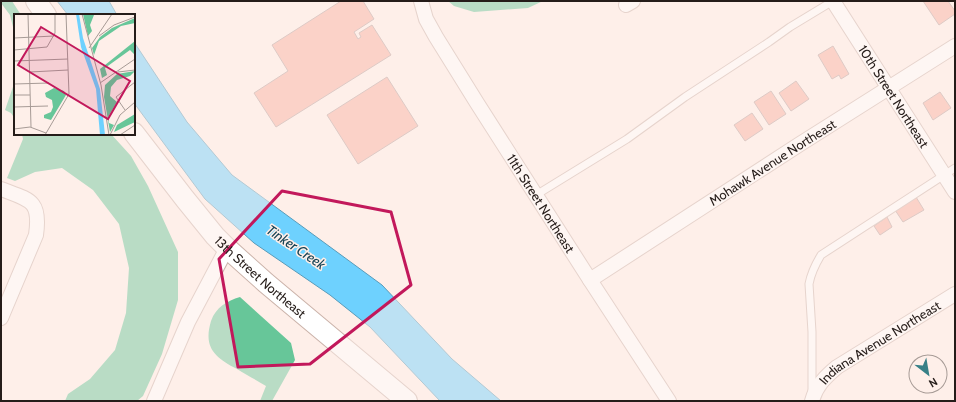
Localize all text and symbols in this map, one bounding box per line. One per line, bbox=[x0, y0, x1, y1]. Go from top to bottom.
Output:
inset map bbox=[14, 14, 135, 135]
street label: 10th Street Northeast bbox=[855, 42, 933, 151]
street label: Mohawk Avenue Northeast bbox=[706, 115, 839, 209]
street label: 11th Street Northeast bbox=[504, 151, 579, 256]
water label: Tinker Creek bbox=[263, 221, 330, 274]
street label: 13th Street Northeast bbox=[211, 232, 310, 321]
street label: Indiana Avenue Northeast bbox=[817, 298, 943, 390]
north arrow bbox=[908, 354, 948, 394]

